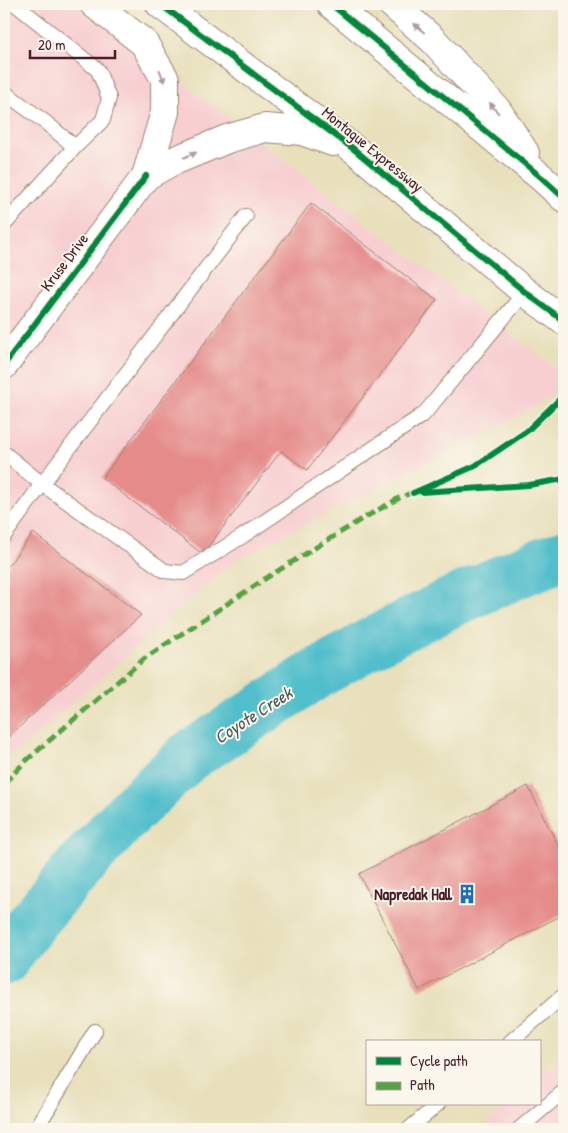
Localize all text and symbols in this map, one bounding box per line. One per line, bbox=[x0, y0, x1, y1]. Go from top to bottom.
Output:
one-way arrow bbox=[414, 22, 426, 34]
scale bar bbox=[30, 28, 115, 60]
text: 20 m bbox=[38, 34, 65, 55]
one-way arrow bbox=[158, 69, 166, 84]
street label: Montague Expressway bbox=[318, 101, 429, 197]
one-way arrow bbox=[489, 101, 500, 114]
one-way arrow bbox=[183, 150, 197, 158]
street label: Kruse Drive bbox=[35, 228, 93, 295]
water label: Coyote Creek bbox=[209, 680, 298, 749]
place label: Napredak Hall bbox=[374, 883, 453, 906]
building icon: Napredak Hall bbox=[456, 883, 478, 905]
legend bbox=[366, 1040, 540, 1106]
text: Cycle path bbox=[410, 1050, 468, 1071]
text: Path bbox=[410, 1074, 435, 1095]

